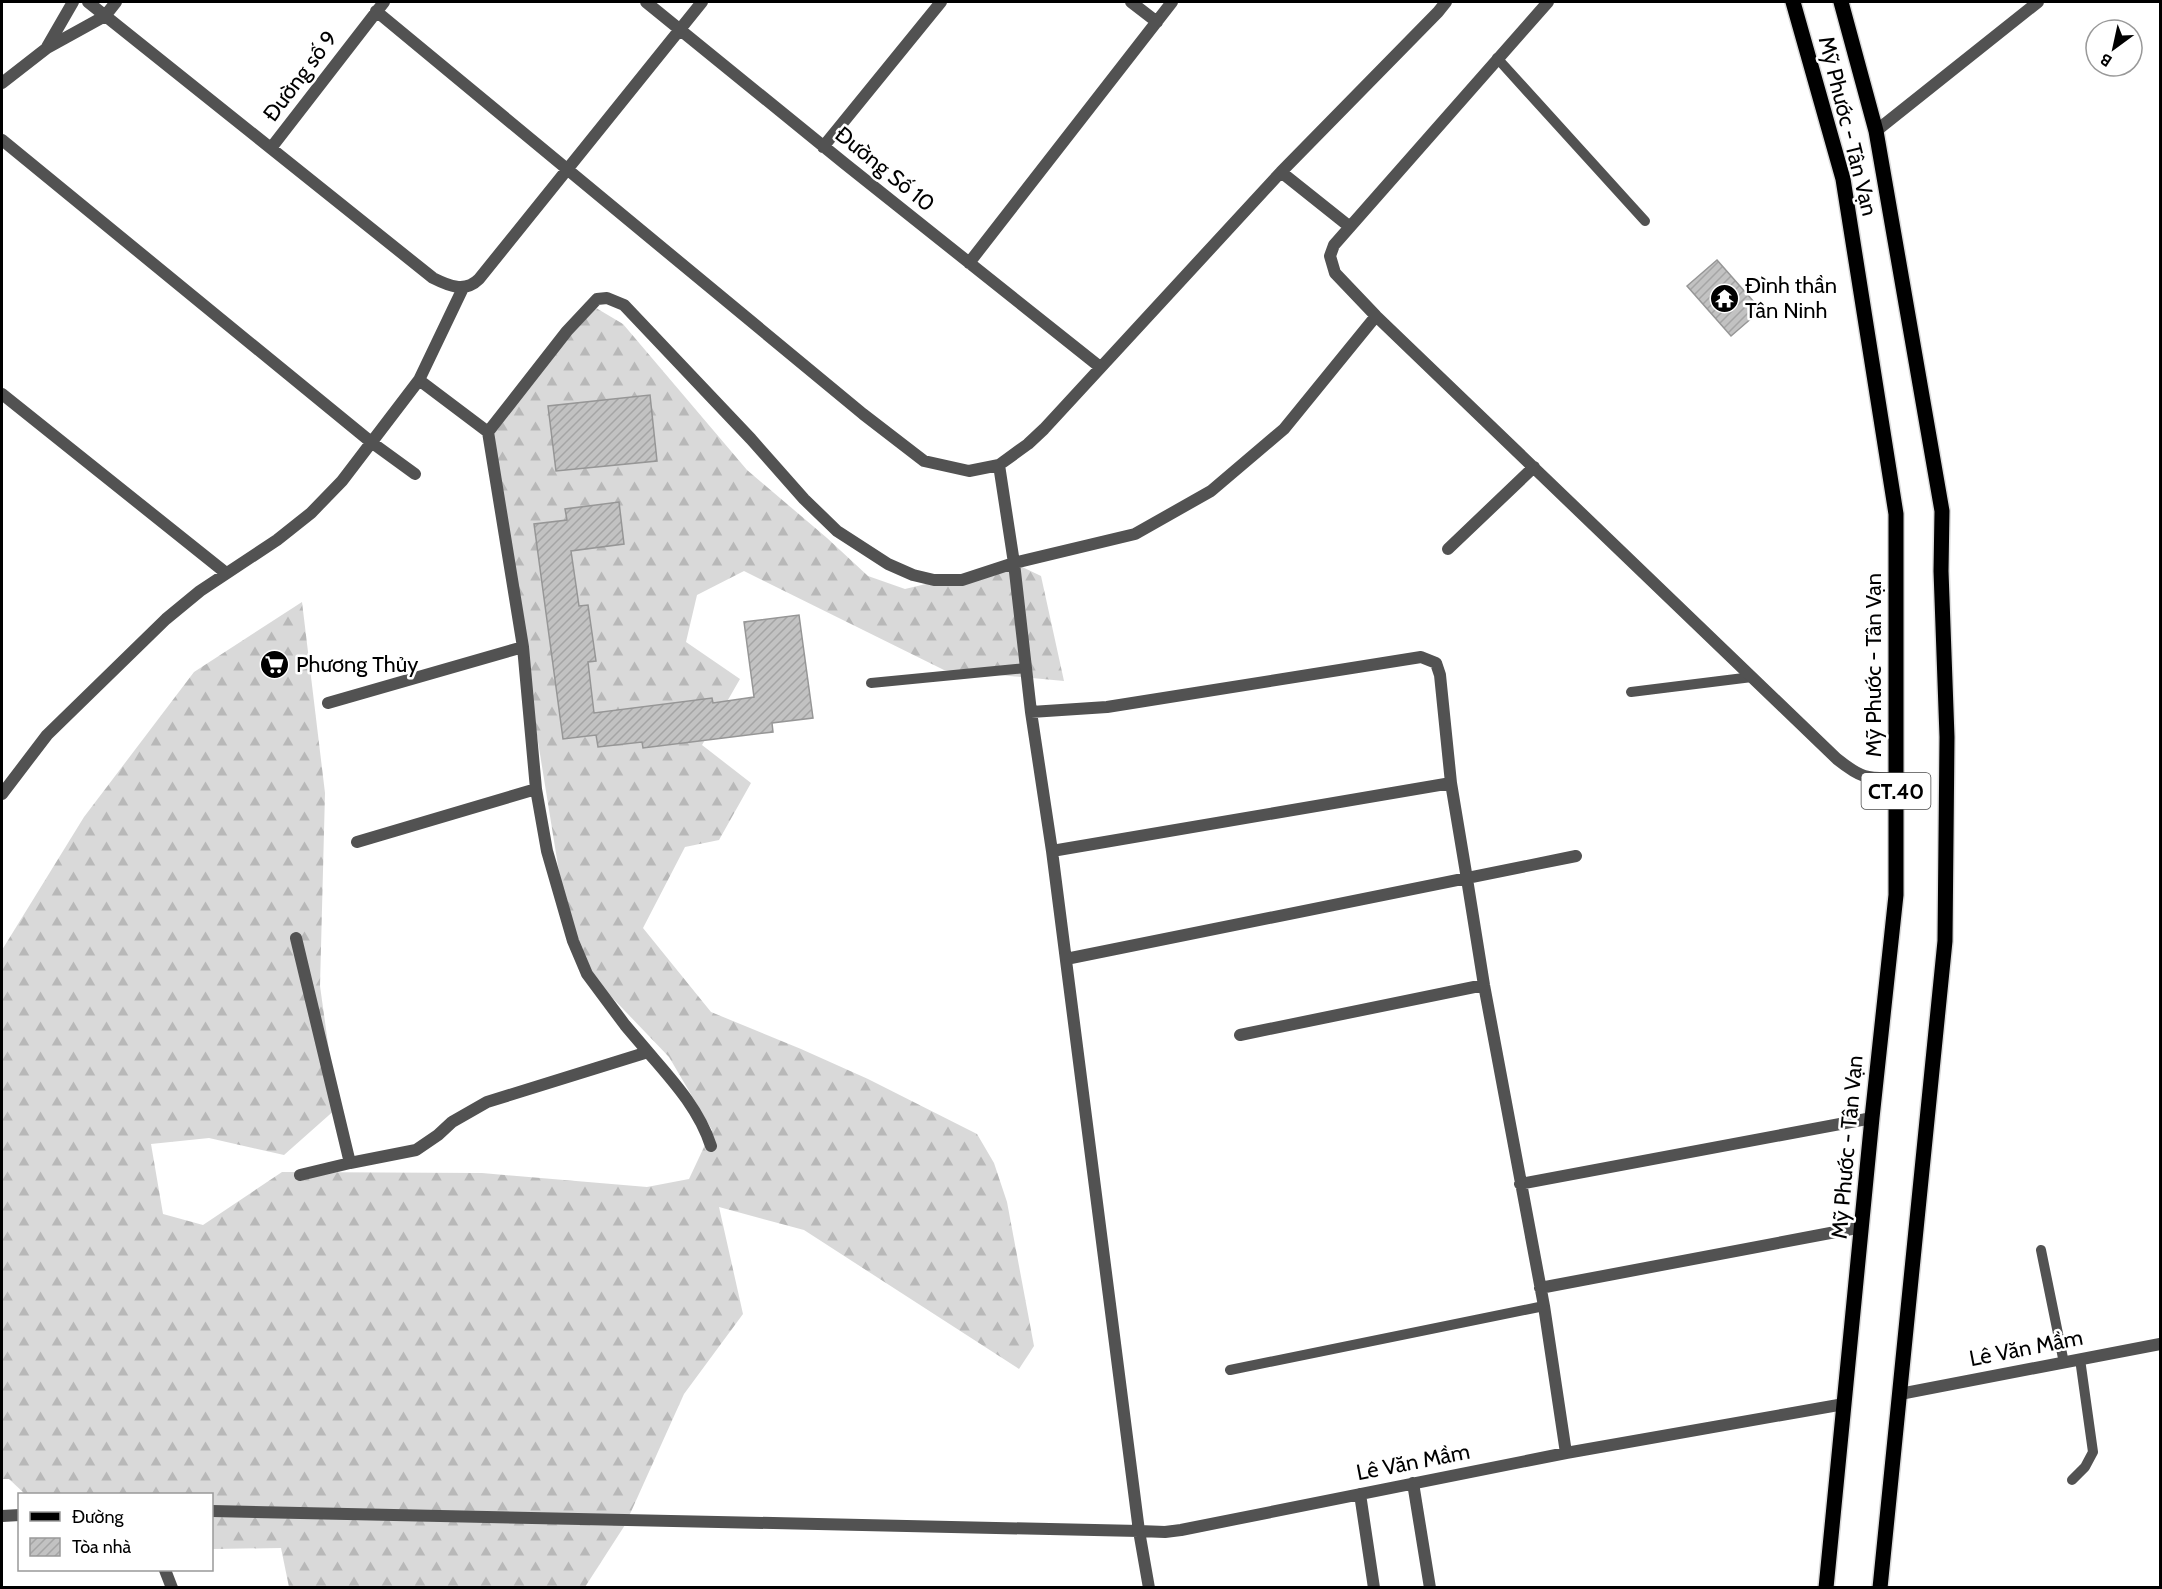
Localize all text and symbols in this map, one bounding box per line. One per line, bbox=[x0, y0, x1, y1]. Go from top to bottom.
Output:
north arrow bbox=[2084, 18, 2144, 78]
street label: Đường số 9 bbox=[257, 25, 343, 127]
street label: Mỹ Phước - Tân Vạn bbox=[1813, 33, 1883, 219]
text: B bbox=[2097, 49, 2115, 71]
street label: Đường Số 10 bbox=[830, 121, 940, 217]
place label: Đình thần Tân Ninh bbox=[1745, 272, 1837, 324]
temple icon: Đình thần Tân Ninh bbox=[1708, 282, 1740, 314]
street label: Mỹ Phước - Tân Vạn bbox=[1860, 573, 1887, 757]
supermarket icon: Phương Thủy bbox=[259, 648, 291, 680]
place label: Phương Thủy bbox=[296, 651, 418, 678]
road number: CT.40 bbox=[1862, 773, 1930, 809]
street label: Mỹ Phước - Tân Vạn bbox=[1826, 1054, 1868, 1240]
street label: Lê Văn Mầm bbox=[1967, 1324, 2085, 1372]
street label: Lê Văn Mầm bbox=[1354, 1438, 1472, 1486]
legend bbox=[18, 1493, 213, 1571]
text: Đường bbox=[72, 1506, 125, 1528]
text: Tòa nhà bbox=[72, 1536, 132, 1558]

